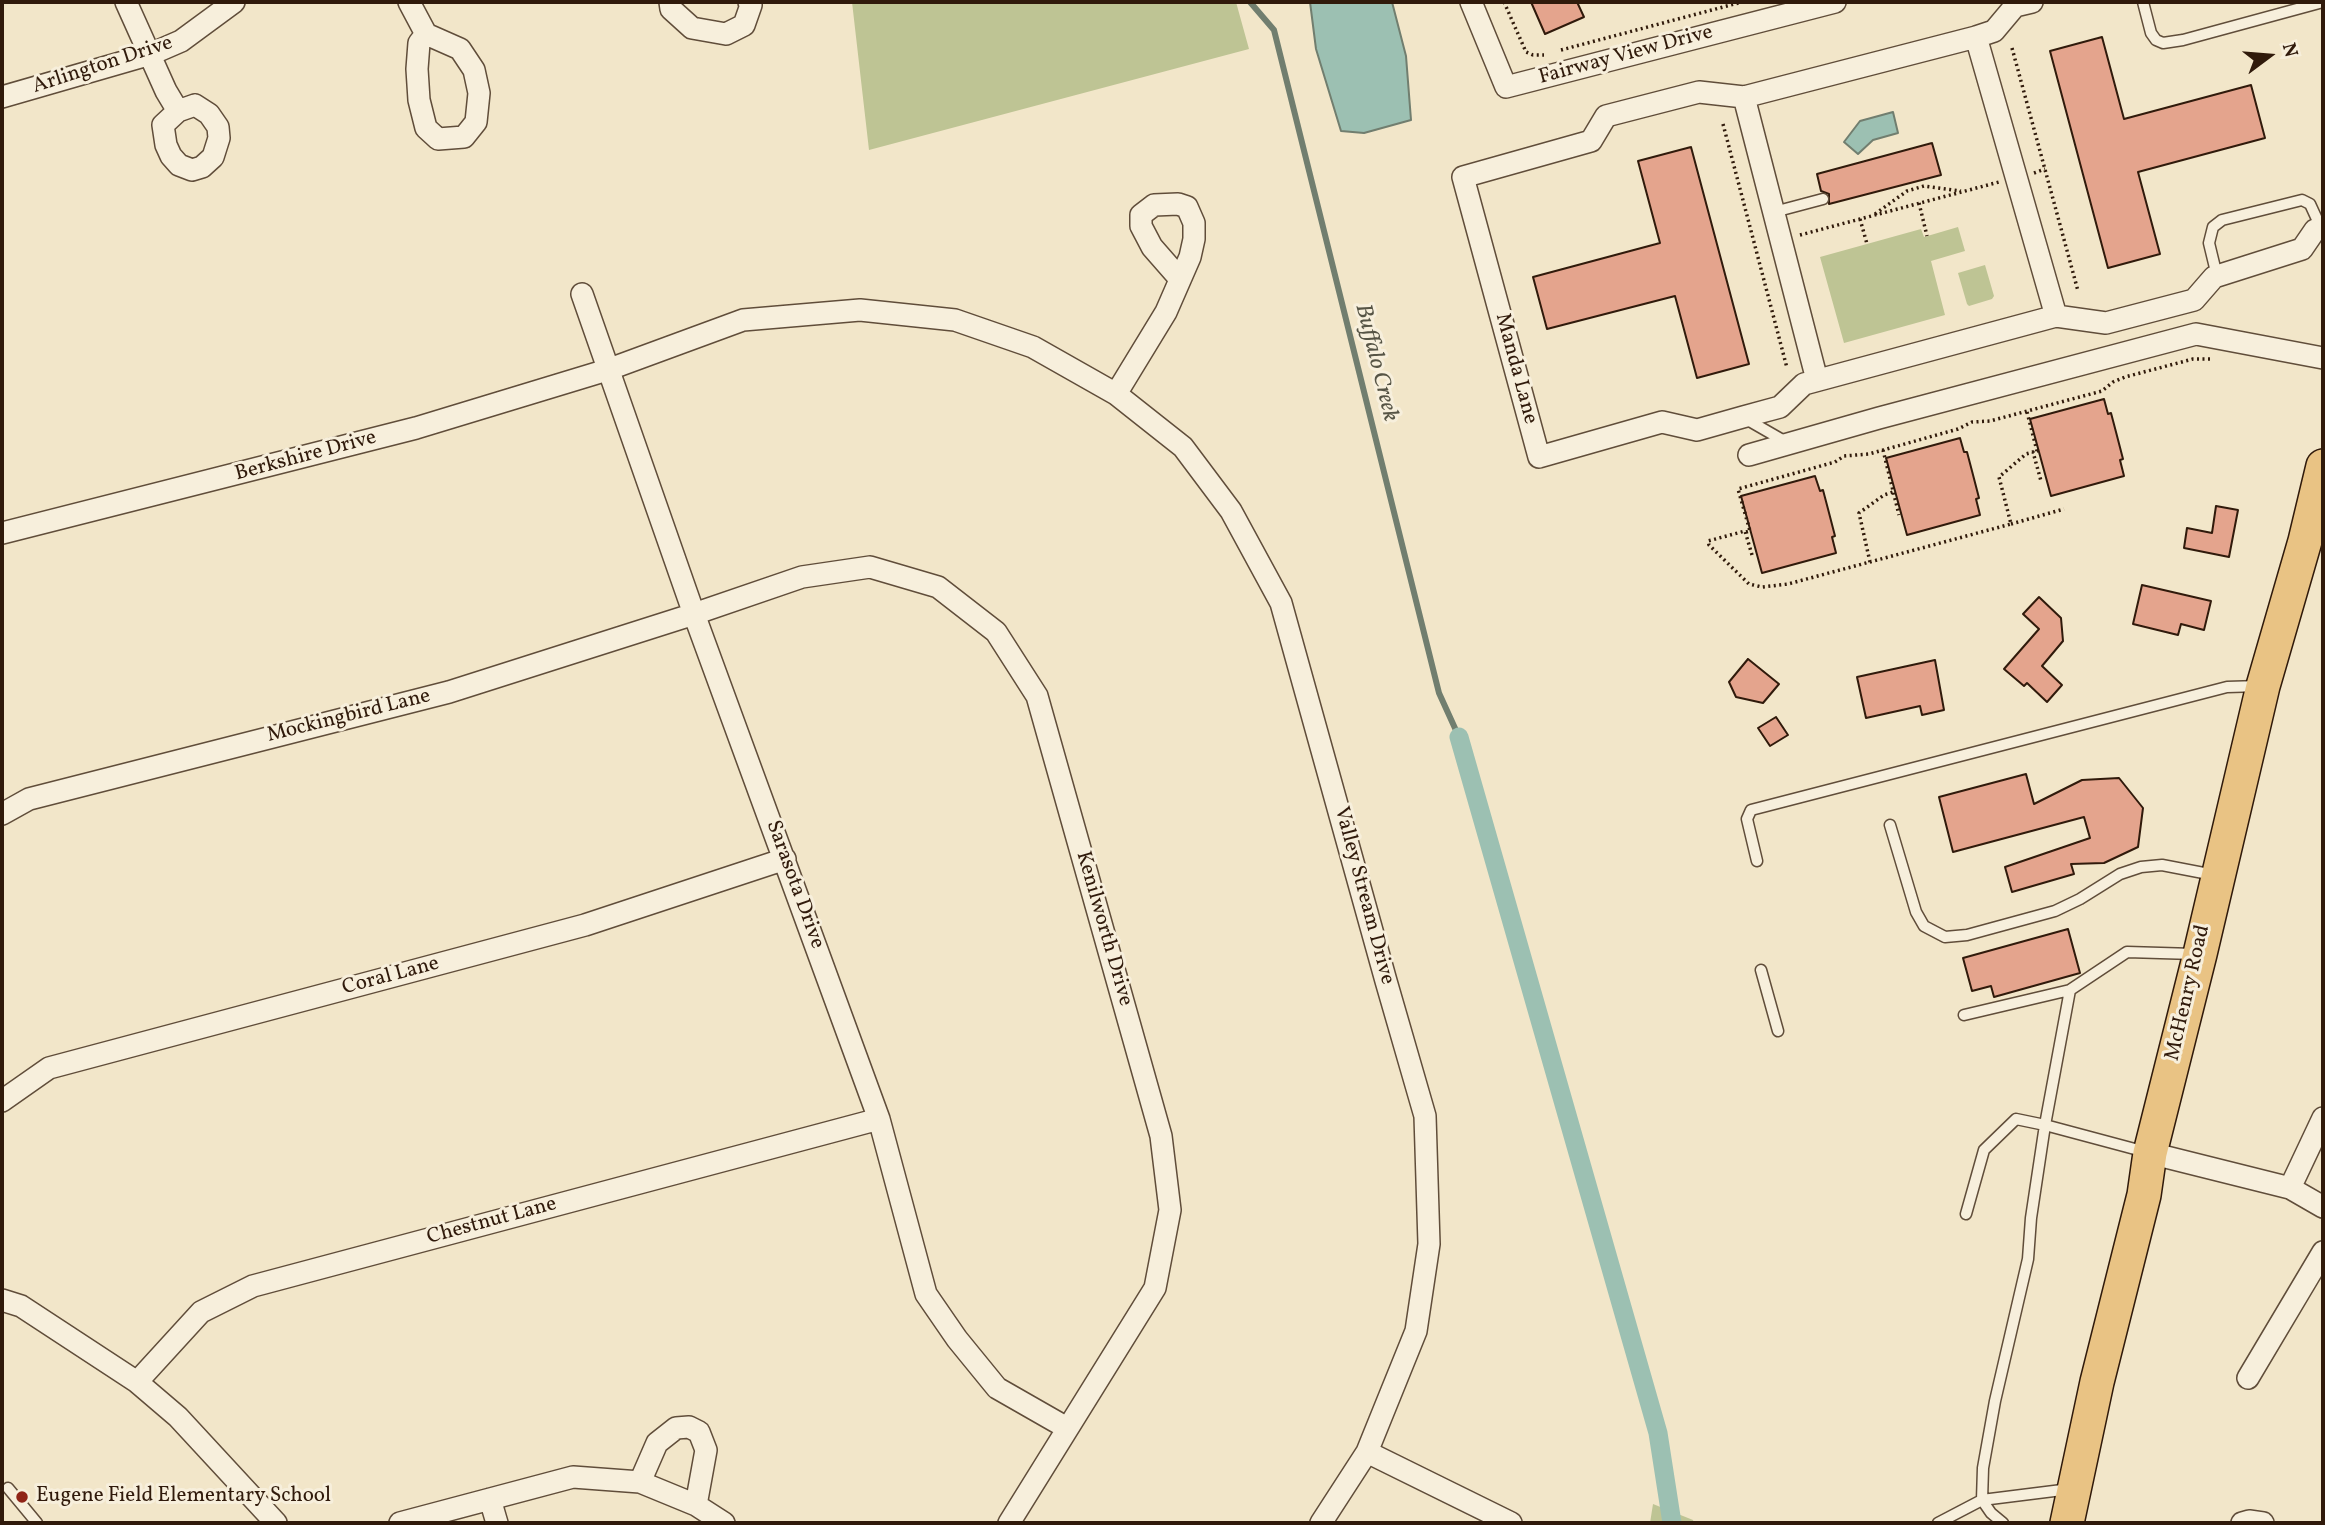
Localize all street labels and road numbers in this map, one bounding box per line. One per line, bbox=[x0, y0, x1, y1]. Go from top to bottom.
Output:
street label: Fairway View Drive bbox=[1536, 21, 1716, 91]
street label: Arlington Drive bbox=[30, 31, 176, 101]
street label: Manda Lane bbox=[1488, 311, 1542, 427]
street label: Berkshire Drive bbox=[233, 426, 379, 488]
street label: Mockingbird Lane bbox=[265, 685, 433, 749]
street label: Valley Stream Drive bbox=[1327, 804, 1399, 988]
street label: Sarasota Drive bbox=[759, 817, 829, 953]
street label: Kenilworth Drive bbox=[1069, 849, 1137, 1009]
street label: McHenry Road bbox=[2161, 923, 2217, 1063]
street label: Coral Lane bbox=[340, 952, 442, 1002]
street label: Chestnut Lane bbox=[424, 1193, 560, 1251]

